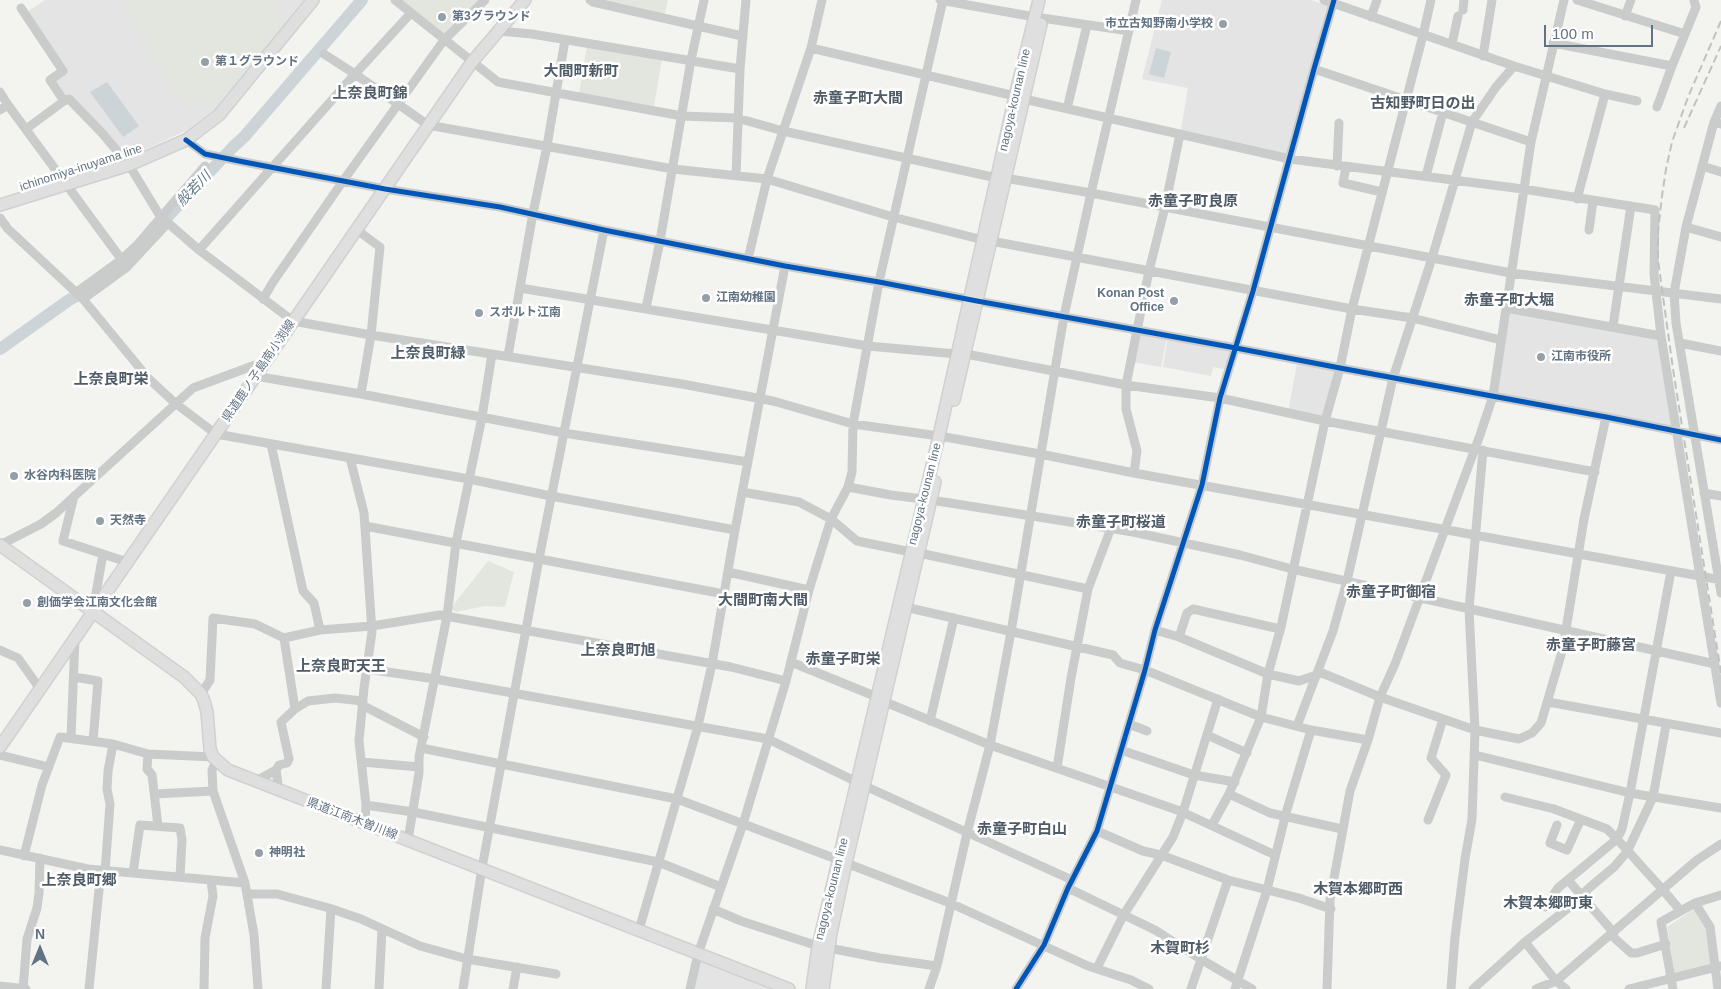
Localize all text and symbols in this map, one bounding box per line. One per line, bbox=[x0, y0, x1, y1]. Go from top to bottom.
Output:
place label: 第3グラウンド bbox=[452, 10, 531, 24]
marker: 第3グラウンド bbox=[436, 11, 448, 23]
scale bar bbox=[1546, 15, 1655, 47]
place label: 市立古知野南小学校 bbox=[1105, 17, 1213, 31]
marker: 市立古知野南小学校 bbox=[1217, 18, 1229, 30]
text: 100 m bbox=[1552, 25, 1594, 42]
street label: nagoya-kounan line bbox=[996, 47, 1034, 153]
place label: 第１グラウンド bbox=[215, 55, 299, 69]
marker: 第１グラウンド bbox=[199, 56, 211, 68]
district label: 大間町新町 bbox=[544, 63, 618, 81]
district label: 上奈良町錦 bbox=[333, 85, 407, 103]
district label: 赤童子町大間 bbox=[813, 90, 903, 108]
district label: 古知野町日の出 bbox=[1371, 95, 1475, 113]
street label: ichinomiya-inuyama line bbox=[18, 141, 144, 195]
water label: 般若川 bbox=[173, 168, 215, 210]
district label: 赤童子町良原 bbox=[1148, 193, 1238, 211]
place label: Konan Post Office bbox=[1097, 287, 1164, 315]
place label: 江南幼稚園 bbox=[716, 291, 776, 305]
marker: 江南幼稚園 bbox=[700, 292, 712, 304]
district label: 赤童子町大堀 bbox=[1464, 292, 1554, 310]
marker: Konan Post Office bbox=[1168, 295, 1180, 307]
place label: スポルト江南 bbox=[489, 306, 561, 320]
marker: スポルト江南 bbox=[473, 307, 485, 319]
street label: 県道鹿ノ子島南小渕線 bbox=[219, 317, 299, 425]
district label: 上奈良町緑 bbox=[391, 345, 465, 363]
place label: 江南市役所 bbox=[1551, 350, 1611, 364]
marker: 江南市役所 bbox=[1535, 351, 1547, 363]
district label: 上奈良町栄 bbox=[74, 371, 148, 389]
street label: nagoya-kounan line bbox=[905, 441, 945, 547]
place label: 水谷内科医院 bbox=[24, 469, 96, 483]
marker: 水谷内科医院 bbox=[8, 470, 20, 482]
place label: 天然寺 bbox=[110, 514, 146, 528]
district label: 赤童子町桜道 bbox=[1076, 514, 1166, 532]
marker: 天然寺 bbox=[94, 515, 106, 527]
district label: 赤童子町御宿 bbox=[1346, 584, 1436, 602]
district label: 大間町南大間 bbox=[718, 592, 808, 610]
place label: 創価学会江南文化会館 bbox=[37, 596, 157, 610]
marker: 創価学会江南文化会館 bbox=[21, 597, 33, 609]
district label: 赤童子町藤宮 bbox=[1546, 637, 1636, 655]
district label: 上奈良町旭 bbox=[581, 642, 655, 660]
district label: 赤童子町栄 bbox=[806, 651, 880, 669]
district label: 上奈良町天王 bbox=[296, 658, 386, 676]
street label: 県道江南木曽川線 bbox=[305, 795, 399, 843]
district label: 赤童子町白山 bbox=[977, 821, 1067, 839]
street label: nagoya-kounan line bbox=[812, 836, 852, 942]
place label: 神明社 bbox=[269, 846, 305, 860]
marker: 神明社 bbox=[253, 847, 265, 859]
district label: 上奈良町郷 bbox=[42, 872, 116, 890]
district label: 木賀本郷町西 bbox=[1313, 881, 1403, 899]
district label: 木賀本郷町東 bbox=[1503, 895, 1593, 913]
north arrow bbox=[15, 924, 65, 974]
text: N bbox=[35, 926, 45, 942]
district label: 木賀町杉 bbox=[1150, 940, 1210, 958]

